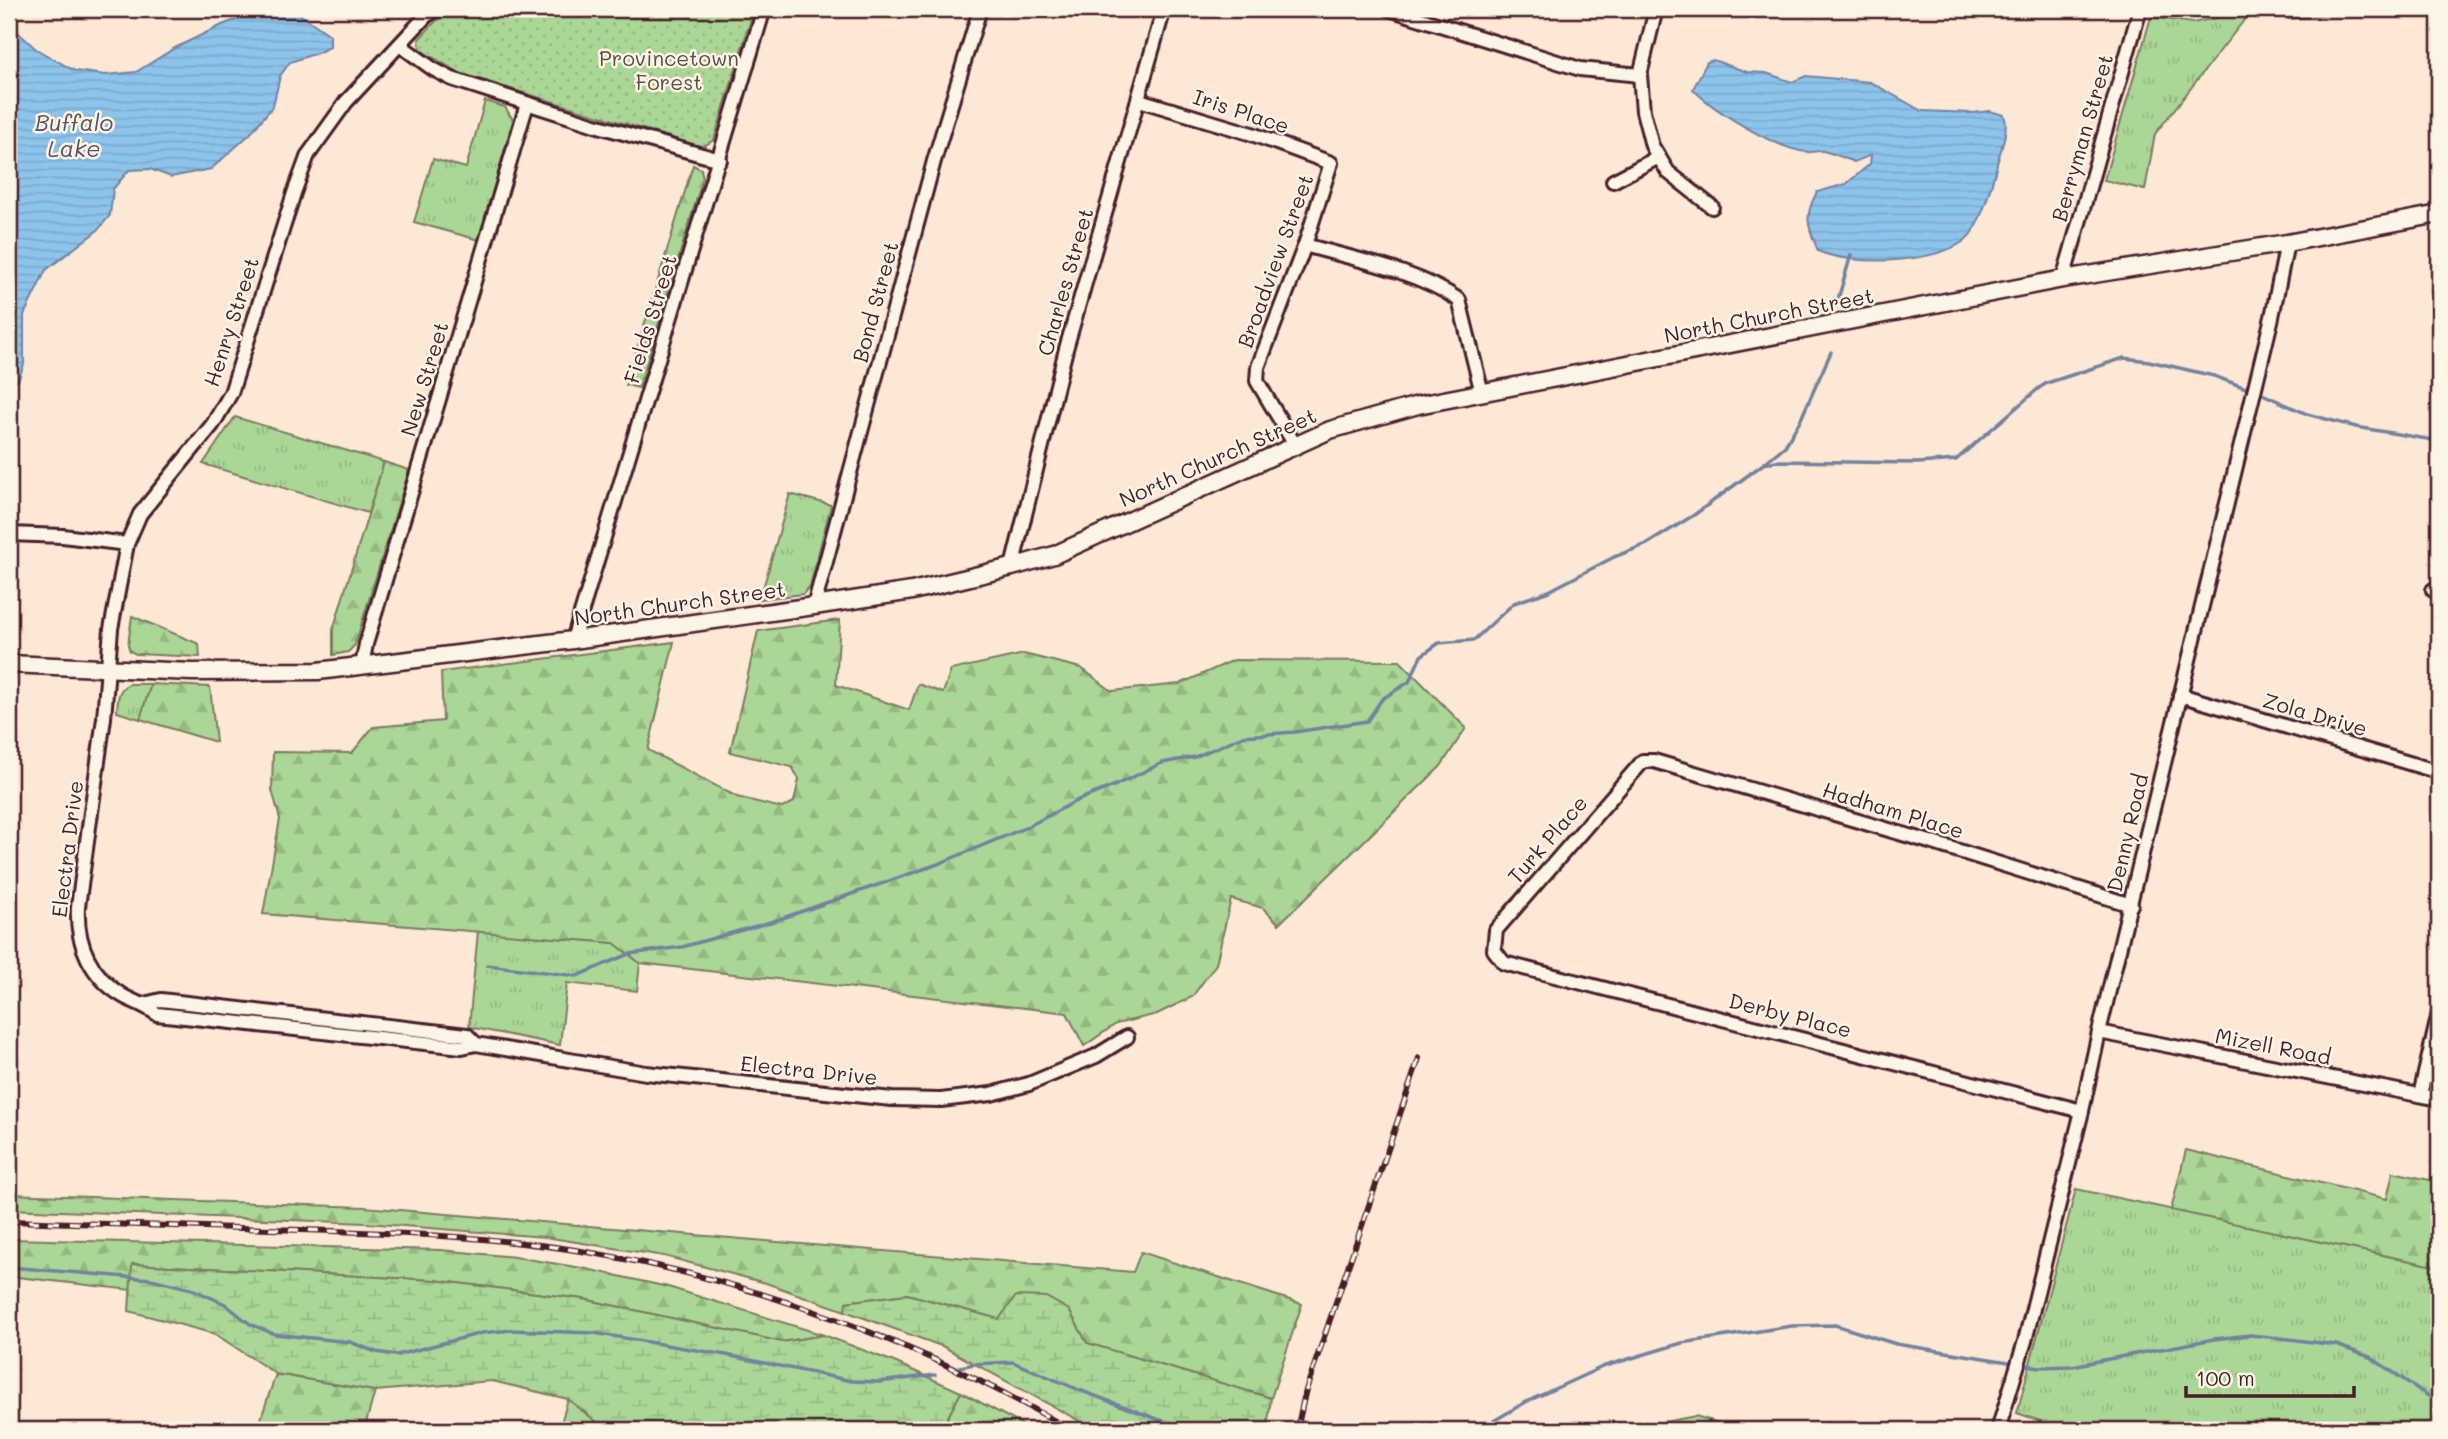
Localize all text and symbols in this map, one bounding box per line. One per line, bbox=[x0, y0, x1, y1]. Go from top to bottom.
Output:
park label: Provincetown Forest bbox=[599, 44, 739, 95]
street label: Berryman Street bbox=[2045, 51, 2118, 225]
street label: Iris Place bbox=[1190, 82, 1293, 139]
water label: Buffalo Lake bbox=[35, 107, 113, 163]
street label: Broadview Street bbox=[1231, 170, 1319, 351]
street label: Charles Street bbox=[1031, 205, 1099, 359]
street label: Bond Street bbox=[845, 238, 904, 365]
street label: Fields Street bbox=[617, 251, 682, 386]
street label: Henry Street bbox=[197, 253, 264, 390]
street label: North Church Street bbox=[1662, 281, 1876, 348]
street label: New Street bbox=[393, 318, 454, 439]
street label: North Church Street bbox=[1115, 401, 1320, 512]
street label: North Church Street bbox=[572, 574, 787, 631]
street label: Zola Drive bbox=[2260, 686, 2371, 741]
street label: Denny Road bbox=[2100, 771, 2153, 894]
street label: Hadham Place bbox=[1820, 775, 1967, 844]
street label: Electra Drive bbox=[45, 779, 88, 919]
street label: Turk Place bbox=[1501, 789, 1593, 889]
street label: Derby Place bbox=[1726, 986, 1855, 1043]
street label: Mizell Road bbox=[2213, 1021, 2333, 1070]
street label: Electra Drive bbox=[739, 1049, 879, 1090]
scale bar bbox=[2186, 1355, 2354, 1399]
text: 100 m bbox=[2196, 1364, 2255, 1391]

